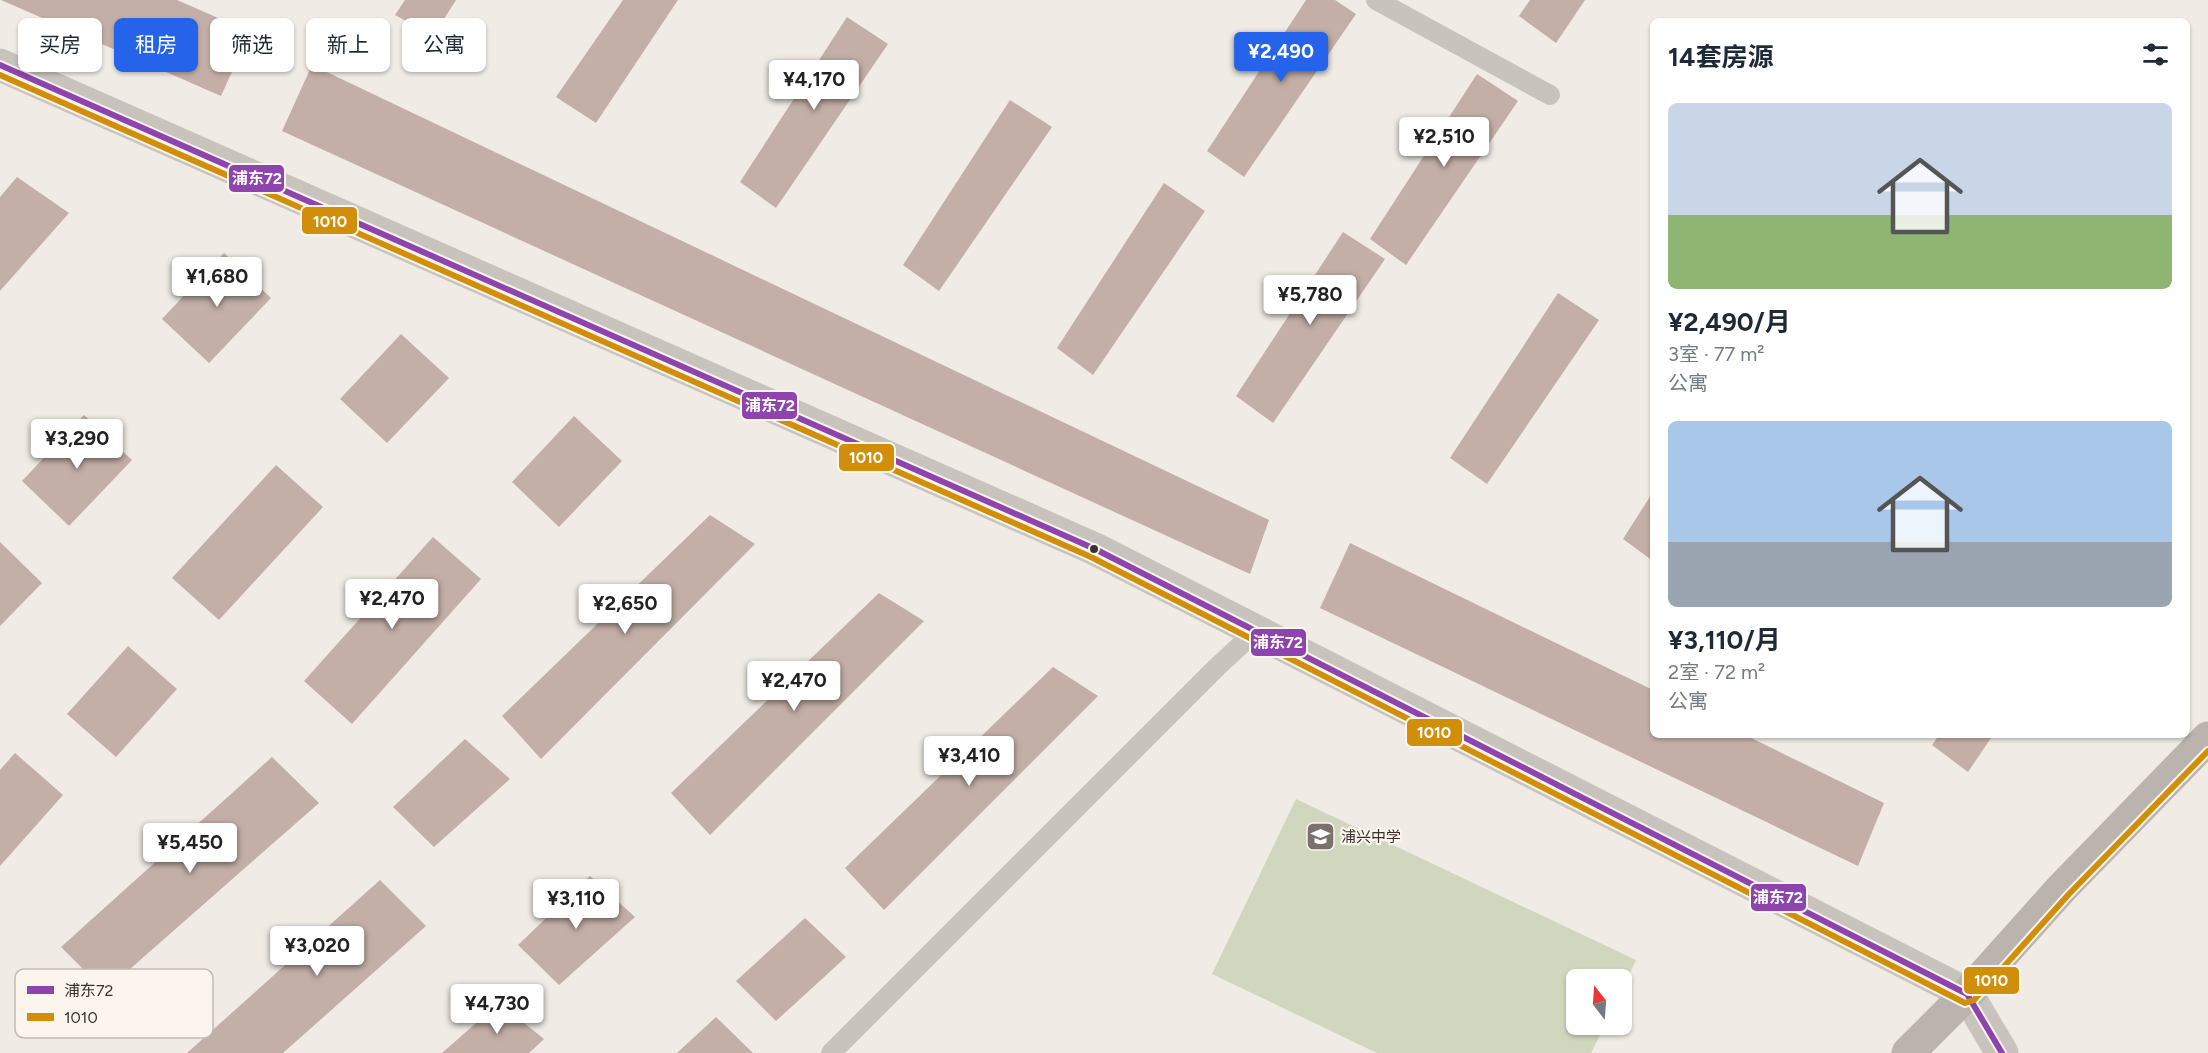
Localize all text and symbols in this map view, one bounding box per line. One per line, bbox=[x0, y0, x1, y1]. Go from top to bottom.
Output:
chip: 买房 bbox=[18, 18, 102, 72]
chip: 租房 bbox=[114, 18, 198, 72]
chip: 筛选 bbox=[210, 18, 294, 72]
chip: 新上 bbox=[306, 18, 390, 72]
chip: 公寓 bbox=[402, 18, 486, 72]
pin: ¥2,490 bbox=[1232, 32, 1330, 83]
icon: filters bbox=[2139, 38, 2172, 71]
text: ¥2,490 bbox=[1248, 39, 1314, 63]
text: 14套房源 bbox=[1668, 41, 1773, 73]
pin: ¥4,170 bbox=[765, 60, 863, 111]
text: ¥4,170 bbox=[783, 67, 845, 91]
pin: ¥2,510 bbox=[1395, 117, 1493, 168]
text: ¥2,510 bbox=[1413, 124, 1475, 148]
icon: home bbox=[1866, 142, 1974, 250]
line badge: 浦东72 bbox=[228, 164, 285, 193]
text: 浦东72 bbox=[232, 169, 282, 188]
line badge: 1010 bbox=[301, 206, 358, 235]
text: 1010 bbox=[313, 212, 347, 231]
pin: ¥1,680 bbox=[168, 257, 266, 308]
text: ¥1,680 bbox=[186, 264, 248, 288]
pin: ¥5,780 bbox=[1261, 275, 1359, 326]
text: ¥5,780 bbox=[1278, 282, 1343, 306]
text: ¥2,490/月 bbox=[1668, 306, 1791, 338]
text: 3室 · 77 m² bbox=[1668, 342, 1765, 366]
text: 公寓 bbox=[1668, 371, 1708, 395]
line badge: 浦东72 bbox=[741, 391, 798, 420]
text: 浦东72 bbox=[745, 396, 795, 415]
pin: ¥3,290 bbox=[28, 419, 126, 470]
text: ¥3,290 bbox=[45, 426, 109, 450]
line badge: 1010 bbox=[838, 443, 895, 472]
text: 1010 bbox=[849, 448, 883, 467]
icon: home bbox=[1866, 460, 1974, 568]
unlabelled marker bbox=[1088, 543, 1100, 555]
pin: ¥2,470 bbox=[343, 579, 441, 630]
pin: ¥2,650 bbox=[576, 584, 674, 635]
text: ¥2,470 bbox=[359, 586, 425, 610]
text: ¥2,650 bbox=[593, 591, 657, 615]
text: ¥3,110/月 bbox=[1668, 624, 1781, 656]
line badge: 浦东72 bbox=[1250, 628, 1307, 657]
text: 浦东72 bbox=[1253, 633, 1303, 652]
text: 2室 · 72 m² bbox=[1668, 660, 1765, 684]
pin: ¥2,470 bbox=[745, 661, 843, 712]
text: ¥2,470 bbox=[761, 668, 827, 692]
text: 公寓 bbox=[1668, 689, 1708, 713]
line badge: 1010 bbox=[1406, 718, 1463, 747]
text: 1010 bbox=[1417, 723, 1451, 742]
pin: ¥3,410 bbox=[920, 736, 1018, 787]
text: ¥3,410 bbox=[938, 743, 1000, 767]
school or university icon: 浦兴中学 bbox=[1304, 821, 1336, 853]
pin: ¥5,450 bbox=[141, 823, 239, 874]
place label: 浦兴中学 bbox=[1341, 828, 1401, 846]
text: ¥5,450 bbox=[157, 830, 223, 854]
pin: ¥3,110 bbox=[527, 879, 625, 930]
line badge: 浦东72 bbox=[1750, 883, 1807, 912]
text: ¥3,110 bbox=[547, 886, 605, 910]
text: 浦东72 bbox=[1753, 888, 1803, 907]
pin: ¥3,020 bbox=[268, 926, 366, 977]
text: ¥3,020 bbox=[284, 933, 350, 957]
line badge: 1010 bbox=[1963, 966, 2020, 995]
legend bbox=[15, 969, 213, 1038]
north arrow bbox=[1566, 969, 1632, 1035]
map controls bbox=[1566, 969, 1632, 1035]
text: 1010 bbox=[1974, 971, 2008, 990]
text: 浦东72 bbox=[64, 981, 114, 1000]
pin: ¥4,730 bbox=[448, 984, 546, 1035]
text: ¥4,730 bbox=[465, 991, 529, 1015]
text: 1010 bbox=[64, 1008, 98, 1027]

